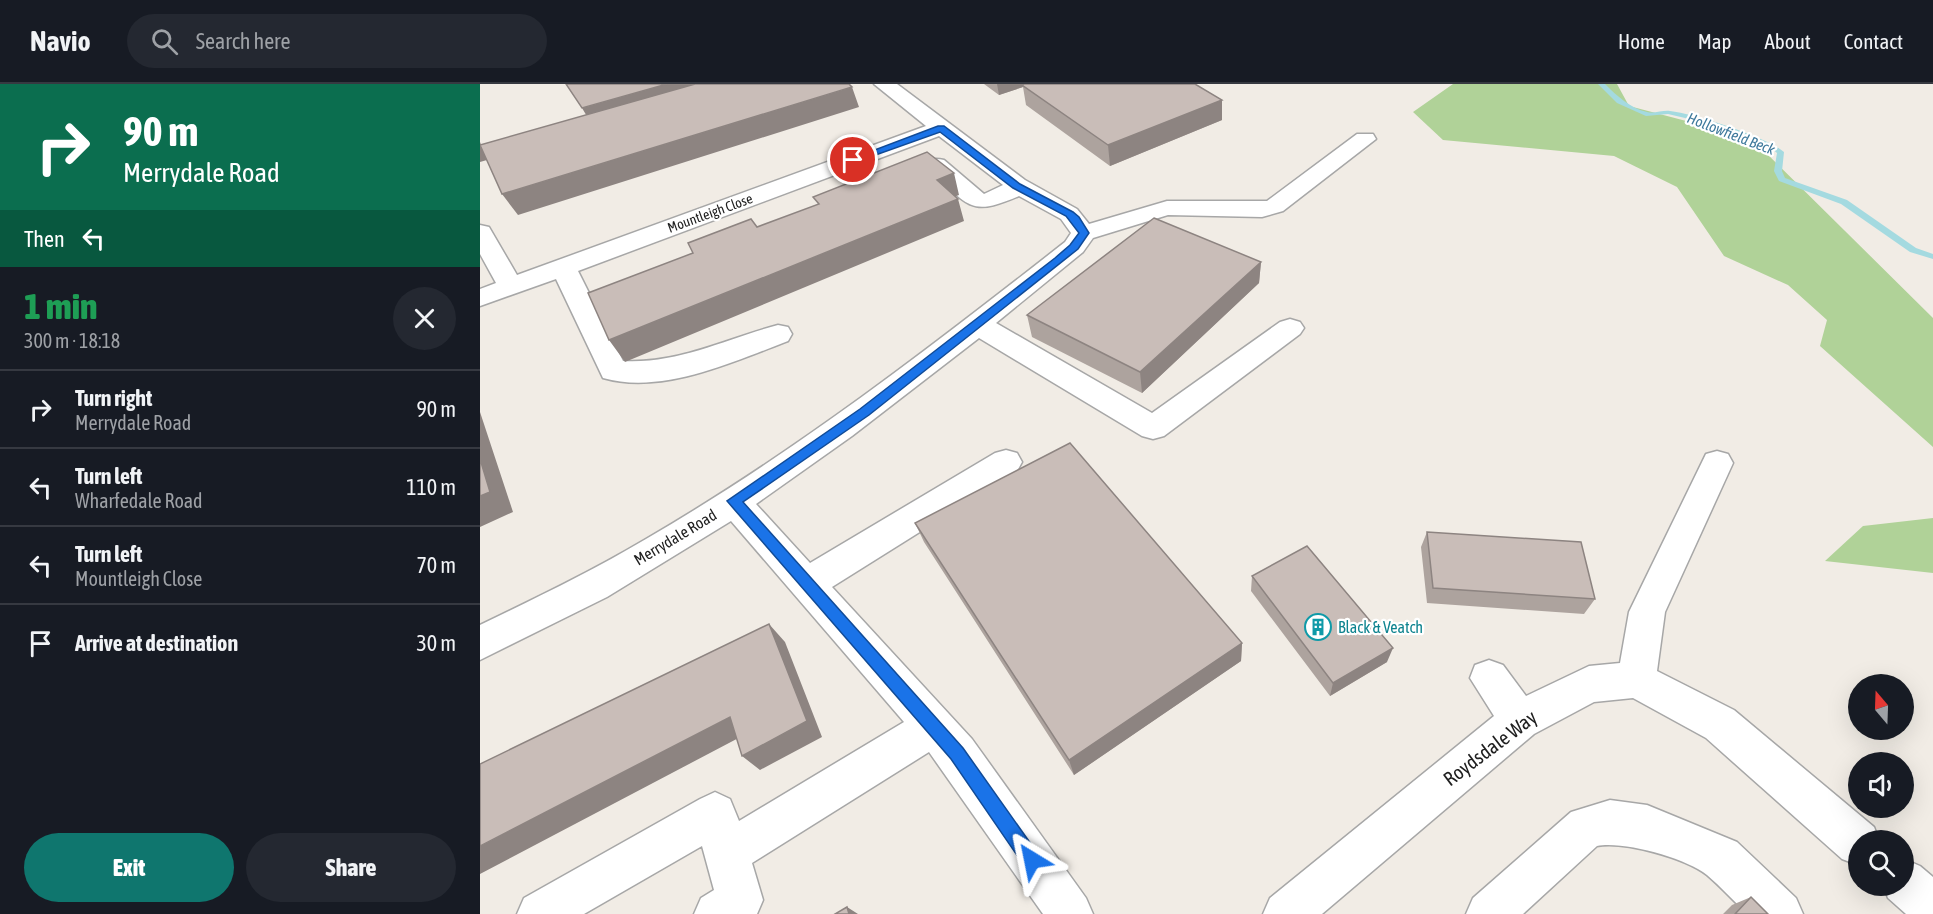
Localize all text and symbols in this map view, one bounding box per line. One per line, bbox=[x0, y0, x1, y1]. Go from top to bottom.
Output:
search box bbox=[127, 14, 547, 68]
text: Navio bbox=[30, 25, 91, 57]
icon: search bbox=[148, 25, 181, 58]
text: Search here bbox=[196, 28, 291, 54]
text: Home bbox=[1618, 29, 1665, 53]
text: Map bbox=[1698, 29, 1732, 53]
text: About bbox=[1765, 29, 1811, 53]
text: Contact bbox=[1844, 29, 1903, 53]
text: 90 m bbox=[123, 107, 198, 155]
icon: right bbox=[24, 108, 102, 186]
water label: Hollowfield Beck bbox=[1685, 109, 1778, 158]
pin bbox=[827, 134, 878, 185]
icon: arrive bbox=[836, 143, 869, 176]
text: Merrydale Road bbox=[123, 157, 280, 188]
street label: Mountleigh Close bbox=[665, 190, 755, 236]
icon: left bbox=[77, 222, 110, 255]
text: Then bbox=[24, 226, 65, 252]
text: 1 min bbox=[24, 285, 98, 327]
button: close bbox=[393, 287, 456, 350]
text: 300 m · 18:18 bbox=[24, 329, 120, 352]
text: Turn right bbox=[75, 385, 152, 411]
icon: right bbox=[24, 393, 57, 426]
text: 90 m bbox=[416, 396, 456, 422]
text: Merrydale Road bbox=[75, 411, 191, 434]
text: Turn left bbox=[75, 463, 142, 489]
icon: left bbox=[24, 471, 57, 504]
text: 110 m bbox=[406, 474, 456, 500]
text: Wharfedale Road bbox=[75, 489, 203, 512]
street label: Merrydale Road bbox=[631, 505, 720, 570]
text: Turn left bbox=[75, 541, 142, 567]
icon: left bbox=[24, 549, 57, 582]
text: 70 m bbox=[416, 552, 456, 578]
text: Mountleigh Close bbox=[75, 567, 202, 590]
building icon: Black & Veatch bbox=[1303, 612, 1333, 642]
place label: Black & Veatch bbox=[1338, 618, 1423, 636]
icon: arrive bbox=[24, 627, 57, 660]
text: Arrive at destination bbox=[75, 630, 238, 656]
text: 30 m bbox=[416, 630, 456, 656]
north arrow bbox=[1848, 674, 1914, 740]
map controls bbox=[1848, 674, 1914, 896]
street label: Roydsdale Way bbox=[1438, 705, 1541, 790]
button: sound bbox=[1848, 752, 1914, 818]
position arrow bbox=[1000, 828, 1064, 892]
button: search bbox=[1848, 830, 1914, 896]
button: Exit bbox=[24, 833, 234, 902]
button: Share bbox=[246, 833, 456, 902]

